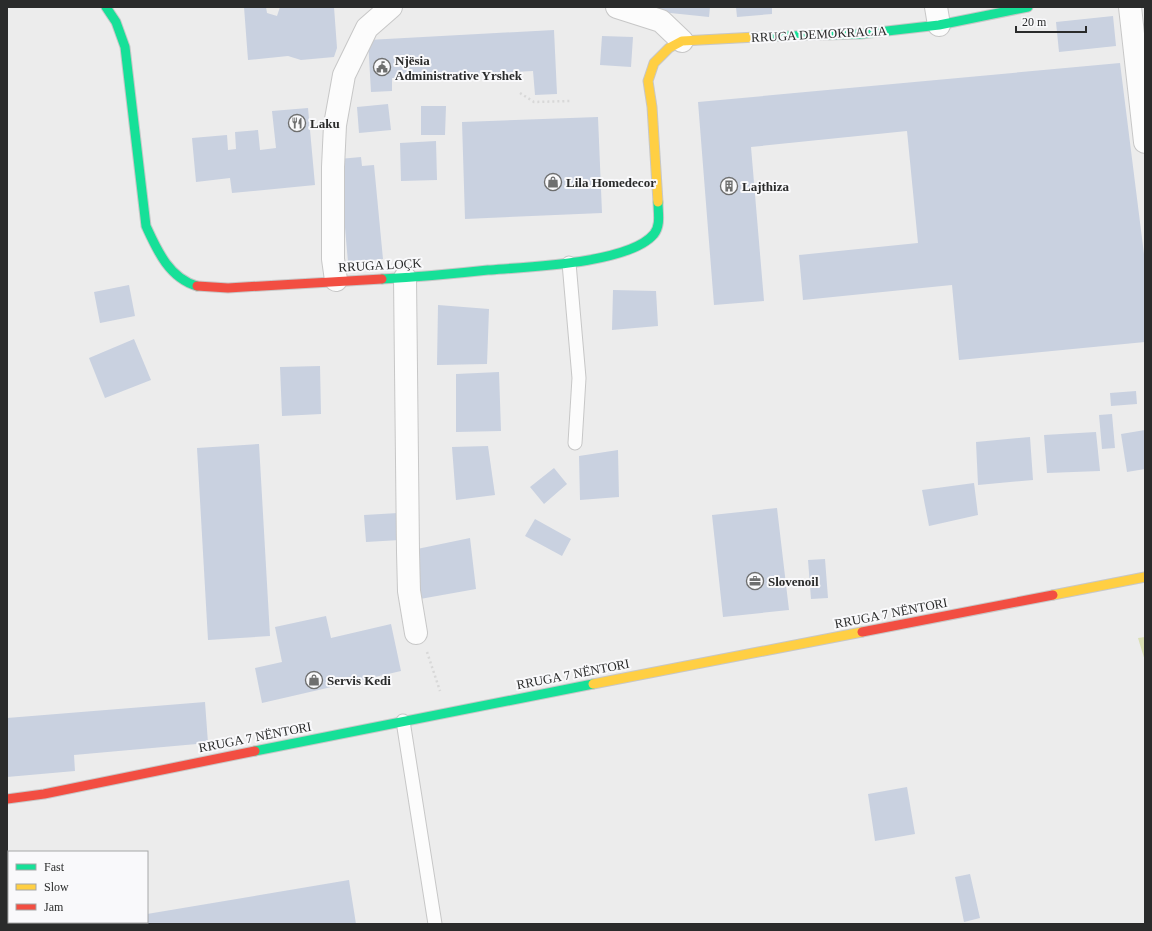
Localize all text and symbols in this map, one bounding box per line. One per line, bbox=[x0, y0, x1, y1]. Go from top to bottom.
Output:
scale bar bbox=[1016, 8, 1086, 34]
text: 20 m bbox=[1022, 15, 1047, 29]
street label: RRUGA DEMOKRACIA bbox=[751, 23, 888, 45]
place label: Njësia Administrative Yrshek bbox=[395, 53, 523, 83]
public building icon: Njësia Administrative Yrshek bbox=[372, 57, 392, 77]
restaurant icon: Laku bbox=[287, 113, 307, 133]
place label: Laku bbox=[310, 116, 340, 131]
shop icon: Lila Homedecor bbox=[543, 172, 563, 192]
place label: Lila Homedecor bbox=[566, 175, 656, 190]
building icon: Lajthiza bbox=[719, 176, 739, 196]
place label: Lajthiza bbox=[742, 179, 789, 194]
street label: RRUGA LOÇK bbox=[338, 255, 423, 275]
office icon: Slovenoil bbox=[745, 571, 765, 591]
place label: Slovenoil bbox=[768, 574, 819, 589]
street label: RRUGA 7 NËNTORI bbox=[833, 595, 949, 631]
street label: RRUGA 7 NËNTORI bbox=[515, 656, 631, 692]
shop icon: Servis Kedi bbox=[304, 670, 324, 690]
place label: Servis Kedi bbox=[327, 673, 391, 688]
street label: RRUGA 7 NËNTORI bbox=[197, 719, 313, 755]
legend bbox=[8, 851, 148, 923]
text: Fast bbox=[44, 860, 65, 874]
text: Slow bbox=[44, 880, 69, 894]
text: Jam bbox=[44, 900, 64, 914]

